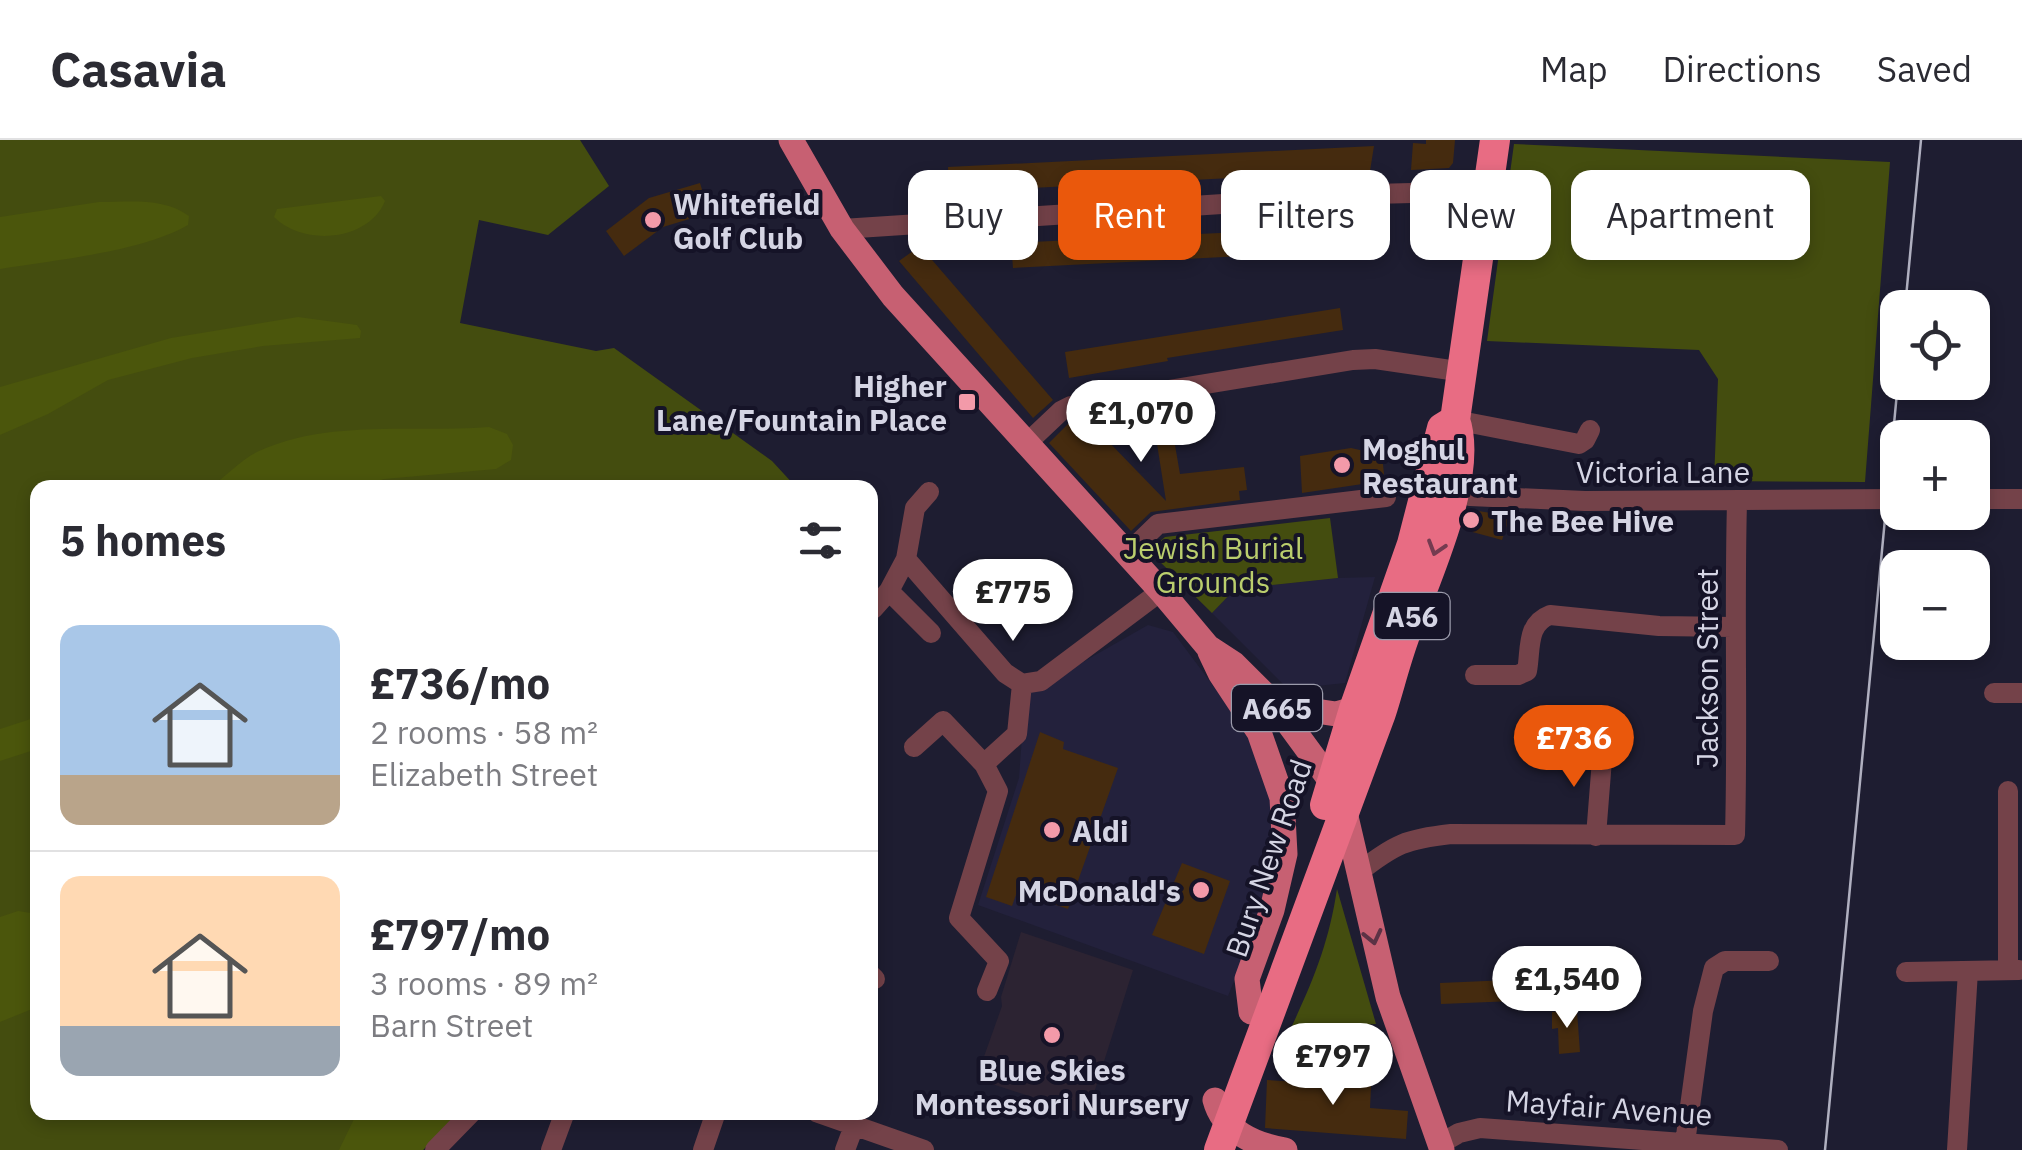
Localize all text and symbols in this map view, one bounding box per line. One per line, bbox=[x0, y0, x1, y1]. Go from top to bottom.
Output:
text: Casavia bbox=[50, 38, 226, 100]
text: Map bbox=[1540, 46, 1608, 92]
text: Directions bbox=[1663, 46, 1822, 92]
text: Saved bbox=[1877, 46, 1972, 92]
chip: Buy bbox=[908, 170, 1038, 260]
chip: Rent bbox=[1058, 170, 1201, 260]
chip: Filters bbox=[1221, 170, 1390, 260]
chip: New bbox=[1410, 170, 1551, 260]
chip: Apartment bbox=[1571, 170, 1810, 260]
place label: Whitefield Golf Club bbox=[673, 184, 820, 257]
marker: Whitefield Golf Club bbox=[642, 209, 664, 231]
map controls bbox=[1880, 290, 1990, 660]
button: locate bbox=[1880, 290, 1990, 400]
place label: Higher Lane/Fountain Place bbox=[656, 366, 947, 439]
pin: £1,070 bbox=[1060, 380, 1222, 465]
marker: Higher Lane/Fountain Place bbox=[956, 391, 978, 413]
text: £1,070 bbox=[1088, 391, 1194, 433]
button: + bbox=[1880, 420, 1990, 530]
place label: Moghul Restaurant bbox=[1362, 429, 1518, 502]
street label: Victoria Lane bbox=[1576, 452, 1750, 491]
marker: Moghul Restaurant bbox=[1331, 454, 1353, 476]
place label: The Bee Hive bbox=[1491, 501, 1674, 540]
marker: The Bee Hive bbox=[1460, 509, 1482, 531]
text: 5 homes bbox=[60, 513, 226, 568]
icon: filters bbox=[793, 513, 848, 568]
park label: Jewish Burial Grounds bbox=[1123, 528, 1303, 601]
one-way arrow bbox=[1428, 539, 1448, 556]
button: − bbox=[1880, 550, 1990, 660]
pin: £775 bbox=[954, 559, 1072, 644]
street label: Jackson Street bbox=[1687, 568, 1726, 768]
text: £775 bbox=[975, 570, 1051, 612]
road number: A56 bbox=[1374, 593, 1450, 639]
text: £736/mo bbox=[370, 656, 550, 711]
icon: home bbox=[140, 665, 260, 785]
road number: A665 bbox=[1232, 685, 1322, 731]
pin: £736 bbox=[1515, 705, 1633, 790]
text: 2 rooms · 58 m² bbox=[370, 711, 598, 753]
text: £736 bbox=[1536, 716, 1612, 758]
text: Elizabeth Street bbox=[370, 753, 598, 795]
street label: Bury New Road bbox=[1216, 754, 1320, 962]
place label: Aldi bbox=[1072, 811, 1128, 850]
marker: Aldi bbox=[1041, 819, 1063, 841]
place label: McDonald's bbox=[1018, 871, 1181, 910]
marker: McDonald's bbox=[1190, 879, 1212, 901]
text: £797/mo bbox=[370, 907, 550, 962]
icon: home bbox=[140, 916, 260, 1036]
one-way arrow bbox=[1361, 928, 1382, 945]
pin: £1,540 bbox=[1486, 946, 1648, 1031]
text: £1,540 bbox=[1514, 957, 1620, 999]
text: 3 rooms · 89 m² bbox=[370, 962, 598, 1004]
text: Barn Street bbox=[370, 1004, 533, 1046]
pin: £797 bbox=[1274, 1023, 1392, 1108]
marker: Blue Skies Montessori Nursery bbox=[1041, 1024, 1063, 1046]
text: £797 bbox=[1295, 1034, 1371, 1076]
place label: Blue Skies Montessori Nursery bbox=[915, 1050, 1189, 1123]
street label: Mayfair Avenue bbox=[1504, 1080, 1714, 1134]

